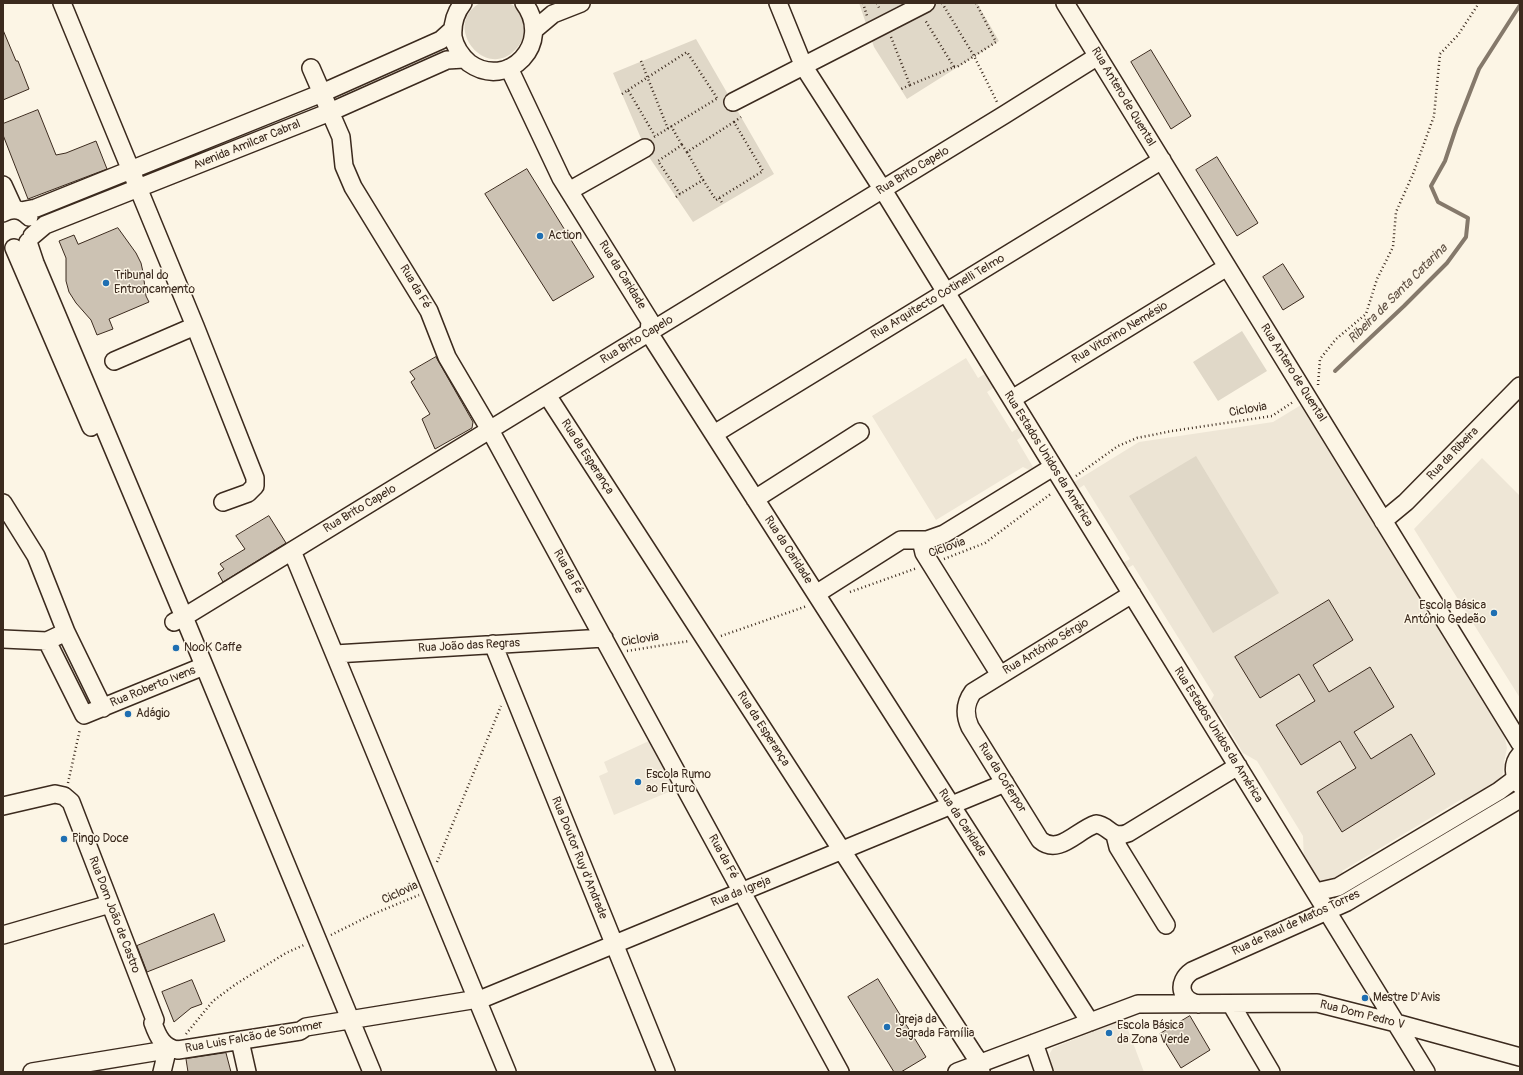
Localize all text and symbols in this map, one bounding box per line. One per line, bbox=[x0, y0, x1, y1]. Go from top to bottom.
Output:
street label: Rua Antero de Quental bbox=[1088, 45, 1158, 149]
street label: Avenida Amilcar Cabral bbox=[191, 117, 303, 173]
street label: Rua Brito Capelo bbox=[874, 144, 952, 198]
place label: Action bbox=[548, 229, 582, 243]
marker: Action bbox=[535, 231, 545, 241]
street label: Rua da Caridade bbox=[595, 238, 649, 312]
water label: Ribeira de Santa Catarina bbox=[1345, 241, 1451, 347]
street label: Rua Arquitecto Cotinelli Telmo bbox=[869, 251, 1007, 343]
street label: Rua da Fé bbox=[396, 262, 434, 312]
place label: Tribunal do Entroncamento bbox=[114, 269, 195, 297]
marker: Tribunal do Entroncamento bbox=[101, 278, 111, 288]
street label: Rua Vitorino Nemésio bbox=[1070, 299, 1170, 367]
street label: Rua Brito Capelo bbox=[598, 313, 676, 367]
street label: Rua Antero de Quental bbox=[1257, 321, 1329, 425]
street label: Rua Estados Unidos da América bbox=[1000, 389, 1096, 529]
street label: Ciclovia bbox=[1228, 400, 1268, 420]
street label: Rua da Esperança bbox=[557, 417, 617, 497]
street label: Rua da Ribeira bbox=[1424, 424, 1482, 484]
street label: Rua Brito Capelo bbox=[321, 482, 399, 536]
street label: Rua da Caridade bbox=[761, 513, 815, 587]
street label: Ciclovia bbox=[927, 535, 967, 561]
street label: Rua da Fé bbox=[550, 547, 586, 597]
place label: Escola Básica António Gedeão bbox=[1404, 599, 1486, 627]
marker: Escola Básica António Gedeão bbox=[1489, 608, 1499, 618]
street label: Rua António Sérgio bbox=[1001, 616, 1091, 678]
street label: Ciclovia bbox=[620, 630, 660, 650]
street label: Rua João das Regras bbox=[418, 636, 520, 656]
place label: NooK Caffe bbox=[184, 641, 242, 655]
marker: NooK Caffe bbox=[171, 643, 181, 653]
street label: Rua Roberto Ivens bbox=[108, 663, 198, 711]
street label: Rua Estados Unidos da América bbox=[1170, 665, 1266, 805]
street label: Rua da Esperança bbox=[733, 689, 793, 769]
place label: Adágio bbox=[136, 707, 170, 721]
marker: Adágio bbox=[123, 709, 133, 719]
street label: Rua da Coferpor bbox=[975, 740, 1029, 816]
place label: Escola Rumo ao Futuro bbox=[646, 768, 711, 796]
marker: Escola Rumo ao Futuro bbox=[633, 777, 643, 787]
street label: Rua da Caridade bbox=[935, 786, 989, 860]
street label: Rua Doutor Ruy d'Andrade bbox=[548, 795, 610, 921]
place label: Pingo Doce bbox=[72, 832, 128, 846]
street label: Rua da Fé bbox=[705, 832, 741, 882]
marker: Pingo Doce bbox=[59, 834, 69, 844]
street label: Rua Dom João de Castro bbox=[85, 855, 143, 975]
street label: Rua da Igreja bbox=[709, 874, 773, 910]
street label: Ciclovia bbox=[380, 878, 420, 908]
street label: Rua de Raul de Matos Torres bbox=[1230, 887, 1362, 959]
place label: Mestre D'Avis bbox=[1373, 991, 1440, 1005]
marker: Mestre D'Avis bbox=[1360, 993, 1370, 1003]
street label: Rua Dom Pedro V bbox=[1318, 998, 1406, 1032]
place label: Igreja da Sagrada Família bbox=[895, 1013, 974, 1041]
street label: Rua Luis Falcão de Sommer bbox=[184, 1018, 324, 1056]
place label: Escola Básica da Zona Verde bbox=[1117, 1019, 1189, 1047]
marker: Igreja da Sagrada Família bbox=[882, 1022, 892, 1032]
marker: Escola Básica da Zona Verde bbox=[1104, 1028, 1114, 1038]

